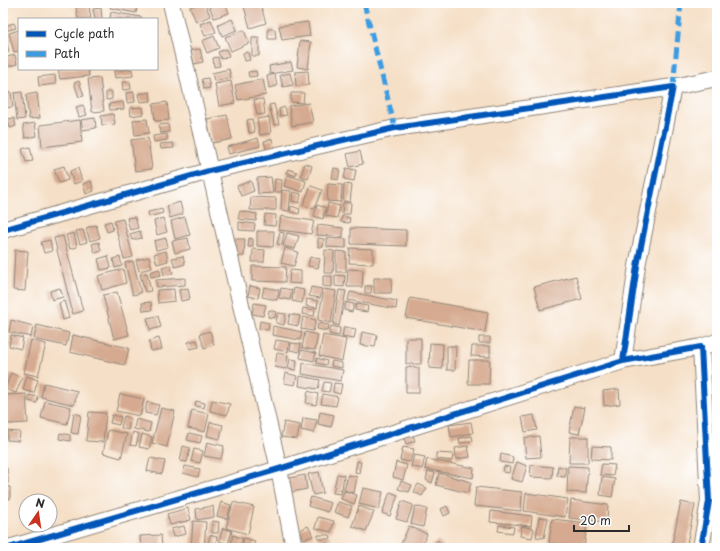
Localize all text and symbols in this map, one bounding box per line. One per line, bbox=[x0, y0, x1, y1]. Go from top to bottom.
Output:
legend bbox=[18, 18, 158, 70]
text: Cycle path bbox=[54, 24, 115, 42]
text: Path bbox=[54, 44, 80, 62]
north arrow bbox=[18, 493, 58, 533]
text: N bbox=[34, 494, 47, 512]
scale bar bbox=[574, 507, 629, 533]
text: 20 m bbox=[580, 511, 611, 529]

